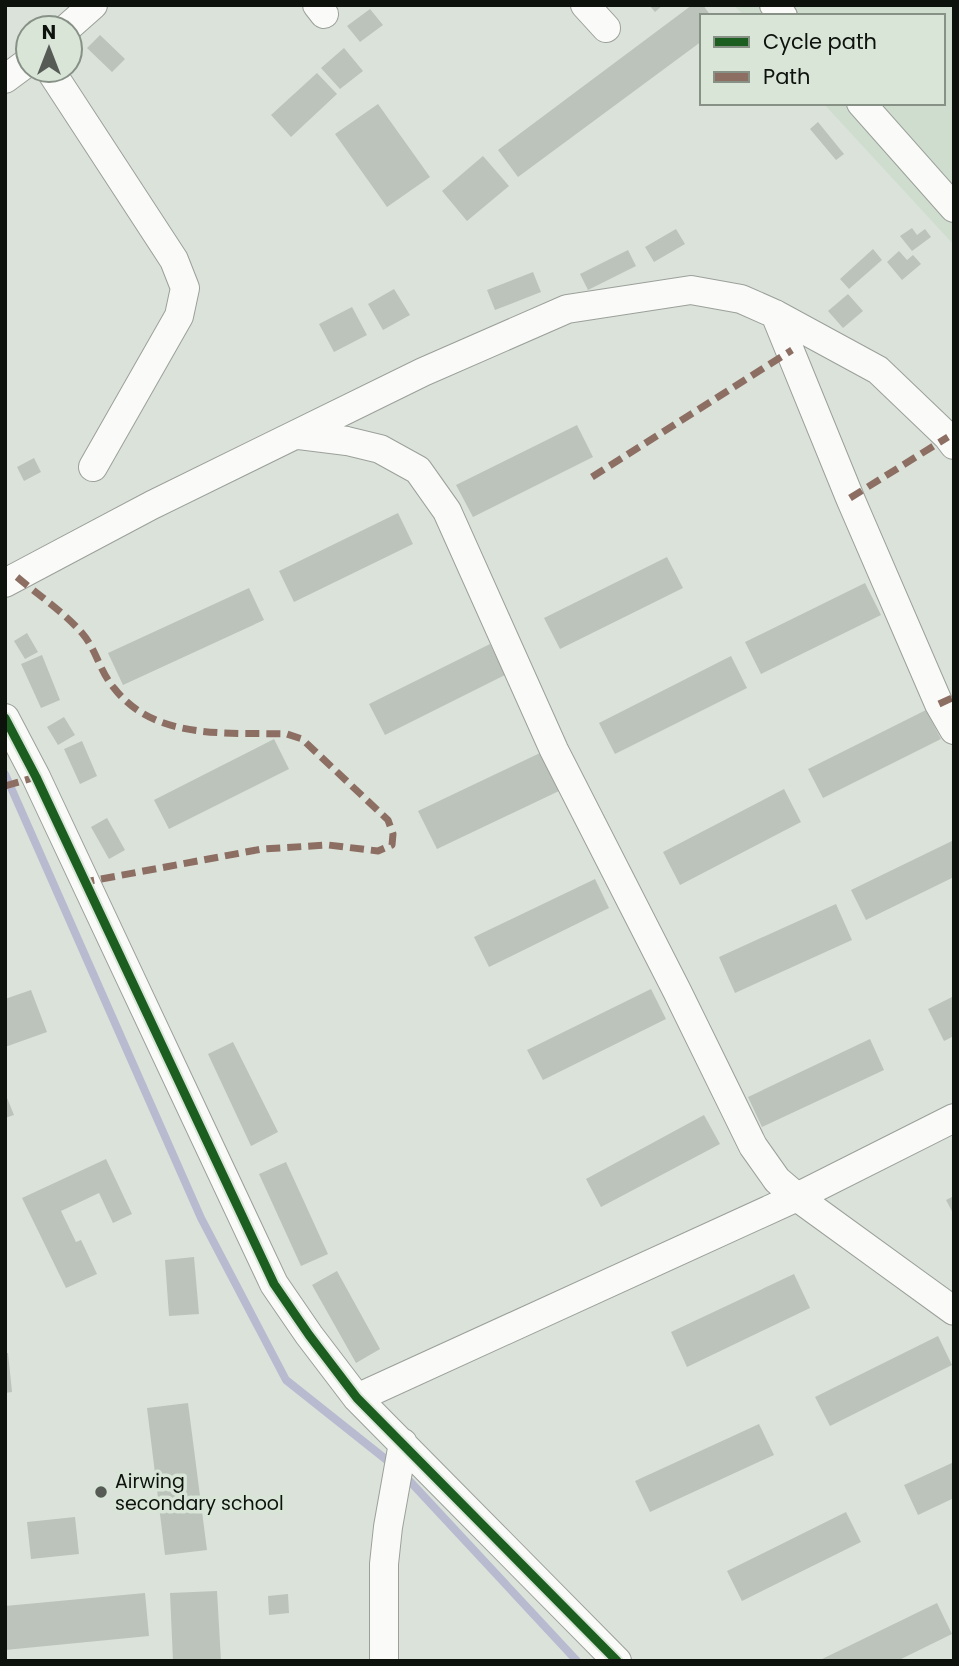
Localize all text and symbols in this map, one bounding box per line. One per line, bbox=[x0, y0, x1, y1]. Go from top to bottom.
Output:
north arrow bbox=[14, 14, 84, 84]
legend bbox=[700, 14, 945, 105]
text: N bbox=[42, 19, 56, 46]
text: Cycle path bbox=[763, 27, 877, 56]
text: Path bbox=[763, 62, 810, 91]
place label: Airwing secondary school bbox=[115, 1468, 284, 1517]
marker: Airwing secondary school bbox=[93, 1484, 109, 1500]

